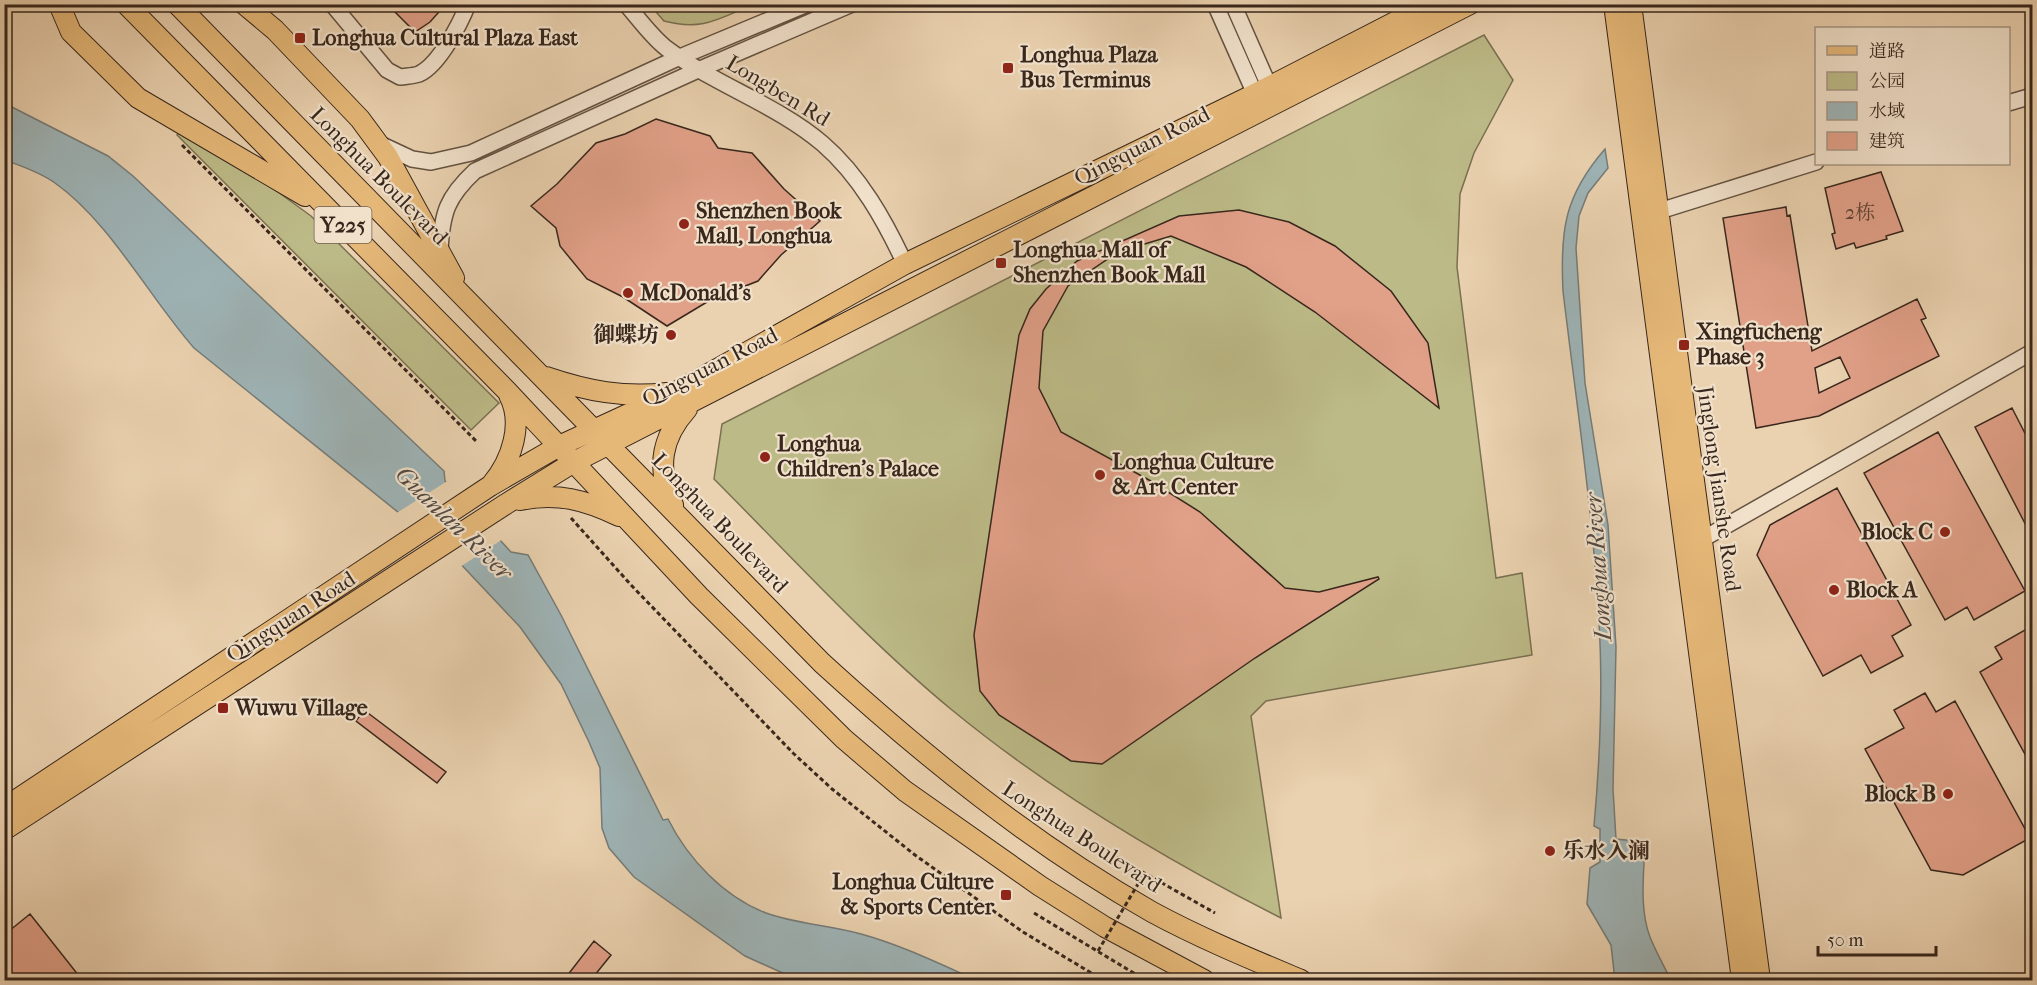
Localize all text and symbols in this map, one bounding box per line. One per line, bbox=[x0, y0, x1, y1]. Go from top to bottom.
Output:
place label: Longhua Cultural Plaza East bbox=[312, 25, 579, 51]
legend bbox=[1815, 27, 2010, 165]
marker: Longhua Cultural Plaza East bbox=[293, 31, 307, 45]
text: 道路 bbox=[1869, 41, 1905, 62]
place label: Longhua Plaza Bus Terminus bbox=[1020, 42, 1159, 93]
street label: Longben Rd bbox=[721, 50, 836, 133]
marker: Longhua Plaza Bus Terminus bbox=[1001, 61, 1015, 75]
text: 公园 bbox=[1869, 71, 1905, 92]
street label: Qingquan Road bbox=[1070, 100, 1215, 191]
text: 水域 bbox=[1869, 101, 1905, 122]
street label: Longhua Boulevard bbox=[305, 102, 454, 251]
text: 建筑 bbox=[1869, 131, 1905, 152]
place label: Shenzhen Book Mall, Longhua bbox=[695, 198, 842, 249]
house number: 2栋 bbox=[1845, 201, 1875, 224]
road number: Y225 bbox=[314, 207, 372, 243]
marker: Shenzhen Book Mall, Longhua bbox=[677, 217, 691, 231]
place label: Longhua Mall of Shenzhen Book Mall bbox=[1013, 237, 1207, 288]
marker: Longhua Mall of Shenzhen Book Mall bbox=[994, 256, 1008, 270]
place label: McDonald's bbox=[639, 280, 751, 306]
marker: McDonald's bbox=[621, 286, 635, 300]
place label: Xingfucheng Phase 3 bbox=[1695, 319, 1823, 370]
street label: Qingquan Road bbox=[638, 321, 783, 412]
place label: 御蝶坊 bbox=[593, 322, 659, 348]
marker: 御蝶坊 bbox=[664, 328, 678, 342]
marker: Xingfucheng Phase 3 bbox=[1677, 338, 1691, 352]
street label: Jinglong Jianshe Road bbox=[1691, 382, 1746, 595]
place label: Longhua Children's Palace bbox=[777, 431, 939, 482]
street label: Longhua Boulevard bbox=[647, 448, 794, 599]
place label: Longhua Culture & Art Center bbox=[1112, 449, 1274, 500]
marker: Longhua Children's Palace bbox=[758, 450, 772, 464]
water label: Guanlan River bbox=[390, 460, 520, 587]
marker: Longhua Culture & Art Center bbox=[1093, 468, 1107, 482]
water label: Longhua River bbox=[1579, 490, 1617, 644]
place label: Block C bbox=[1861, 519, 1933, 545]
marker: Block C bbox=[1938, 525, 1952, 539]
street label: Qingquan Road bbox=[222, 565, 361, 668]
place label: Block A bbox=[1846, 577, 1918, 603]
marker: Block A bbox=[1827, 583, 1841, 597]
place label: Wuwu Village bbox=[234, 695, 368, 721]
marker: Wuwu Village bbox=[216, 701, 230, 715]
street label: Longhua Boulevard bbox=[997, 776, 1167, 899]
place label: Block B bbox=[1865, 781, 1936, 807]
marker: Block B bbox=[1941, 787, 1955, 801]
place label: 乐水入澜 bbox=[1562, 838, 1650, 864]
marker: 乐水入澜 bbox=[1543, 844, 1557, 858]
place label: Longhua Culture & Sports Center bbox=[832, 869, 995, 920]
marker: Longhua Culture & Sports Center bbox=[999, 888, 1013, 902]
scale bar bbox=[1818, 919, 1936, 957]
text: 50 m bbox=[1827, 930, 1864, 951]

